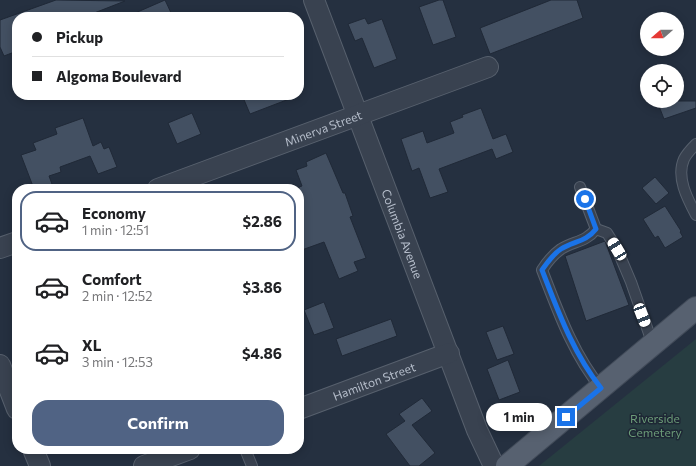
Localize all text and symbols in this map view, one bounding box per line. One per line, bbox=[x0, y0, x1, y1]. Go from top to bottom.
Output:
north arrow bbox=[640, 12, 684, 56]
map controls bbox=[640, 12, 684, 108]
text: Pickup bbox=[56, 28, 103, 46]
button: locate bbox=[640, 64, 684, 108]
text: Algoma Boulevard bbox=[56, 67, 182, 85]
street label: Minerva Street bbox=[283, 107, 364, 149]
street label: Columbia Avenue bbox=[379, 187, 426, 280]
route start bbox=[576, 190, 594, 208]
icon: car bbox=[34, 203, 70, 239]
text: Economy bbox=[82, 204, 146, 222]
text: $2.86 bbox=[243, 212, 282, 230]
text: 1 min · 12:51 bbox=[82, 222, 149, 238]
car bbox=[606, 236, 628, 262]
icon: car bbox=[34, 269, 70, 305]
text: Comfort bbox=[82, 270, 142, 288]
text: $3.86 bbox=[243, 278, 282, 296]
text: 2 min · 12:52 bbox=[82, 288, 152, 304]
car bbox=[632, 302, 652, 328]
icon: car bbox=[34, 335, 70, 371]
text: XL bbox=[82, 336, 101, 354]
text: $4.86 bbox=[242, 344, 282, 362]
text: 3 min · 12:53 bbox=[82, 354, 153, 370]
street label: Hamilton Street bbox=[331, 359, 417, 403]
button: Confirm bbox=[32, 400, 284, 446]
callout: 1 min bbox=[486, 403, 552, 431]
route end bbox=[557, 408, 575, 426]
text: 1 min bbox=[504, 409, 534, 425]
park label: Riverside Cemetery bbox=[628, 411, 682, 439]

